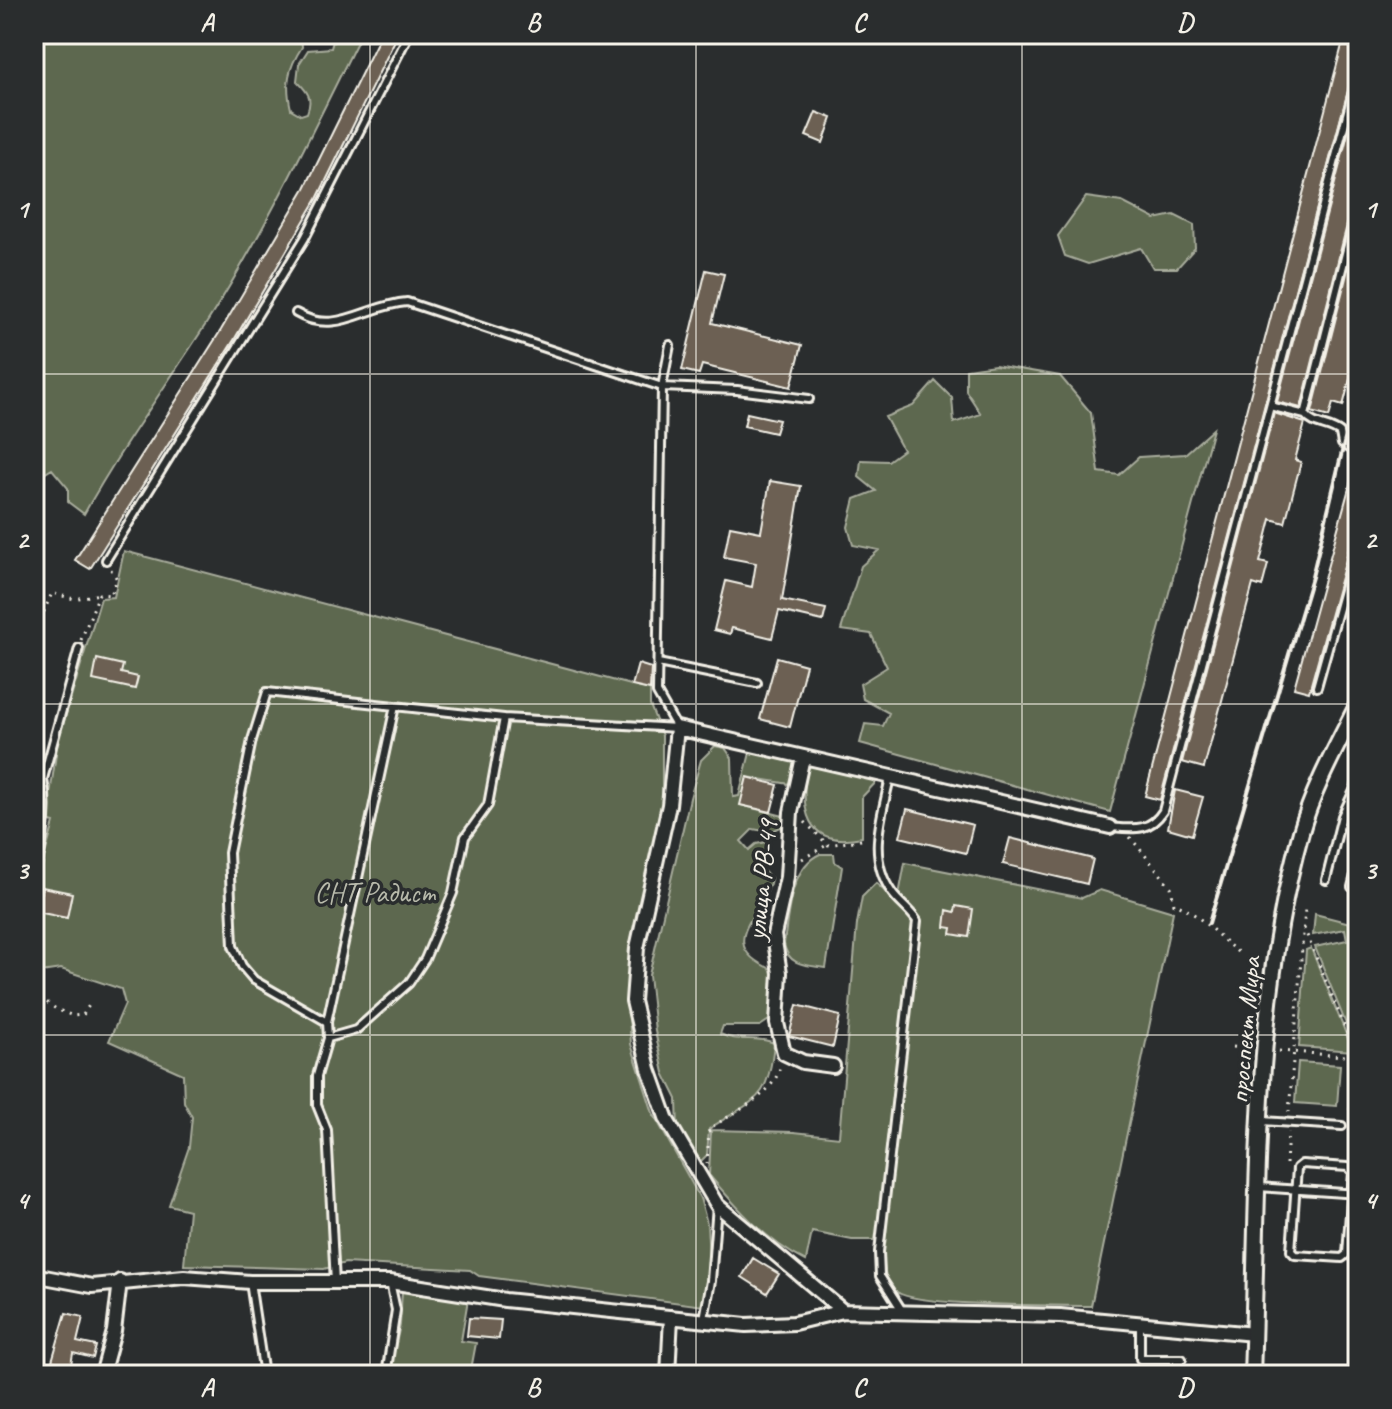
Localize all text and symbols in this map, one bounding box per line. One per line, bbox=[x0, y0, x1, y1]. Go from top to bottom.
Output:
text: A bbox=[200, 6, 215, 39]
text: B bbox=[526, 6, 542, 39]
text: C bbox=[853, 6, 869, 39]
text: D bbox=[1177, 6, 1195, 39]
text: 1 bbox=[16, 193, 31, 226]
text: 1 bbox=[1364, 193, 1379, 226]
text: 2 bbox=[16, 523, 30, 556]
text: 2 bbox=[1364, 523, 1378, 556]
street label: улица РВ-49 bbox=[738, 816, 785, 944]
text: 3 bbox=[16, 854, 30, 887]
text: 3 bbox=[1364, 854, 1378, 887]
park label: СНТ Радист bbox=[315, 875, 437, 910]
street label: проспект Мира bbox=[1221, 953, 1268, 1105]
text: 4 bbox=[16, 1184, 31, 1217]
text: 4 bbox=[1364, 1184, 1379, 1217]
text: A bbox=[200, 1371, 215, 1404]
text: B bbox=[526, 1371, 542, 1404]
text: C bbox=[853, 1371, 869, 1404]
text: D bbox=[1177, 1371, 1195, 1404]

